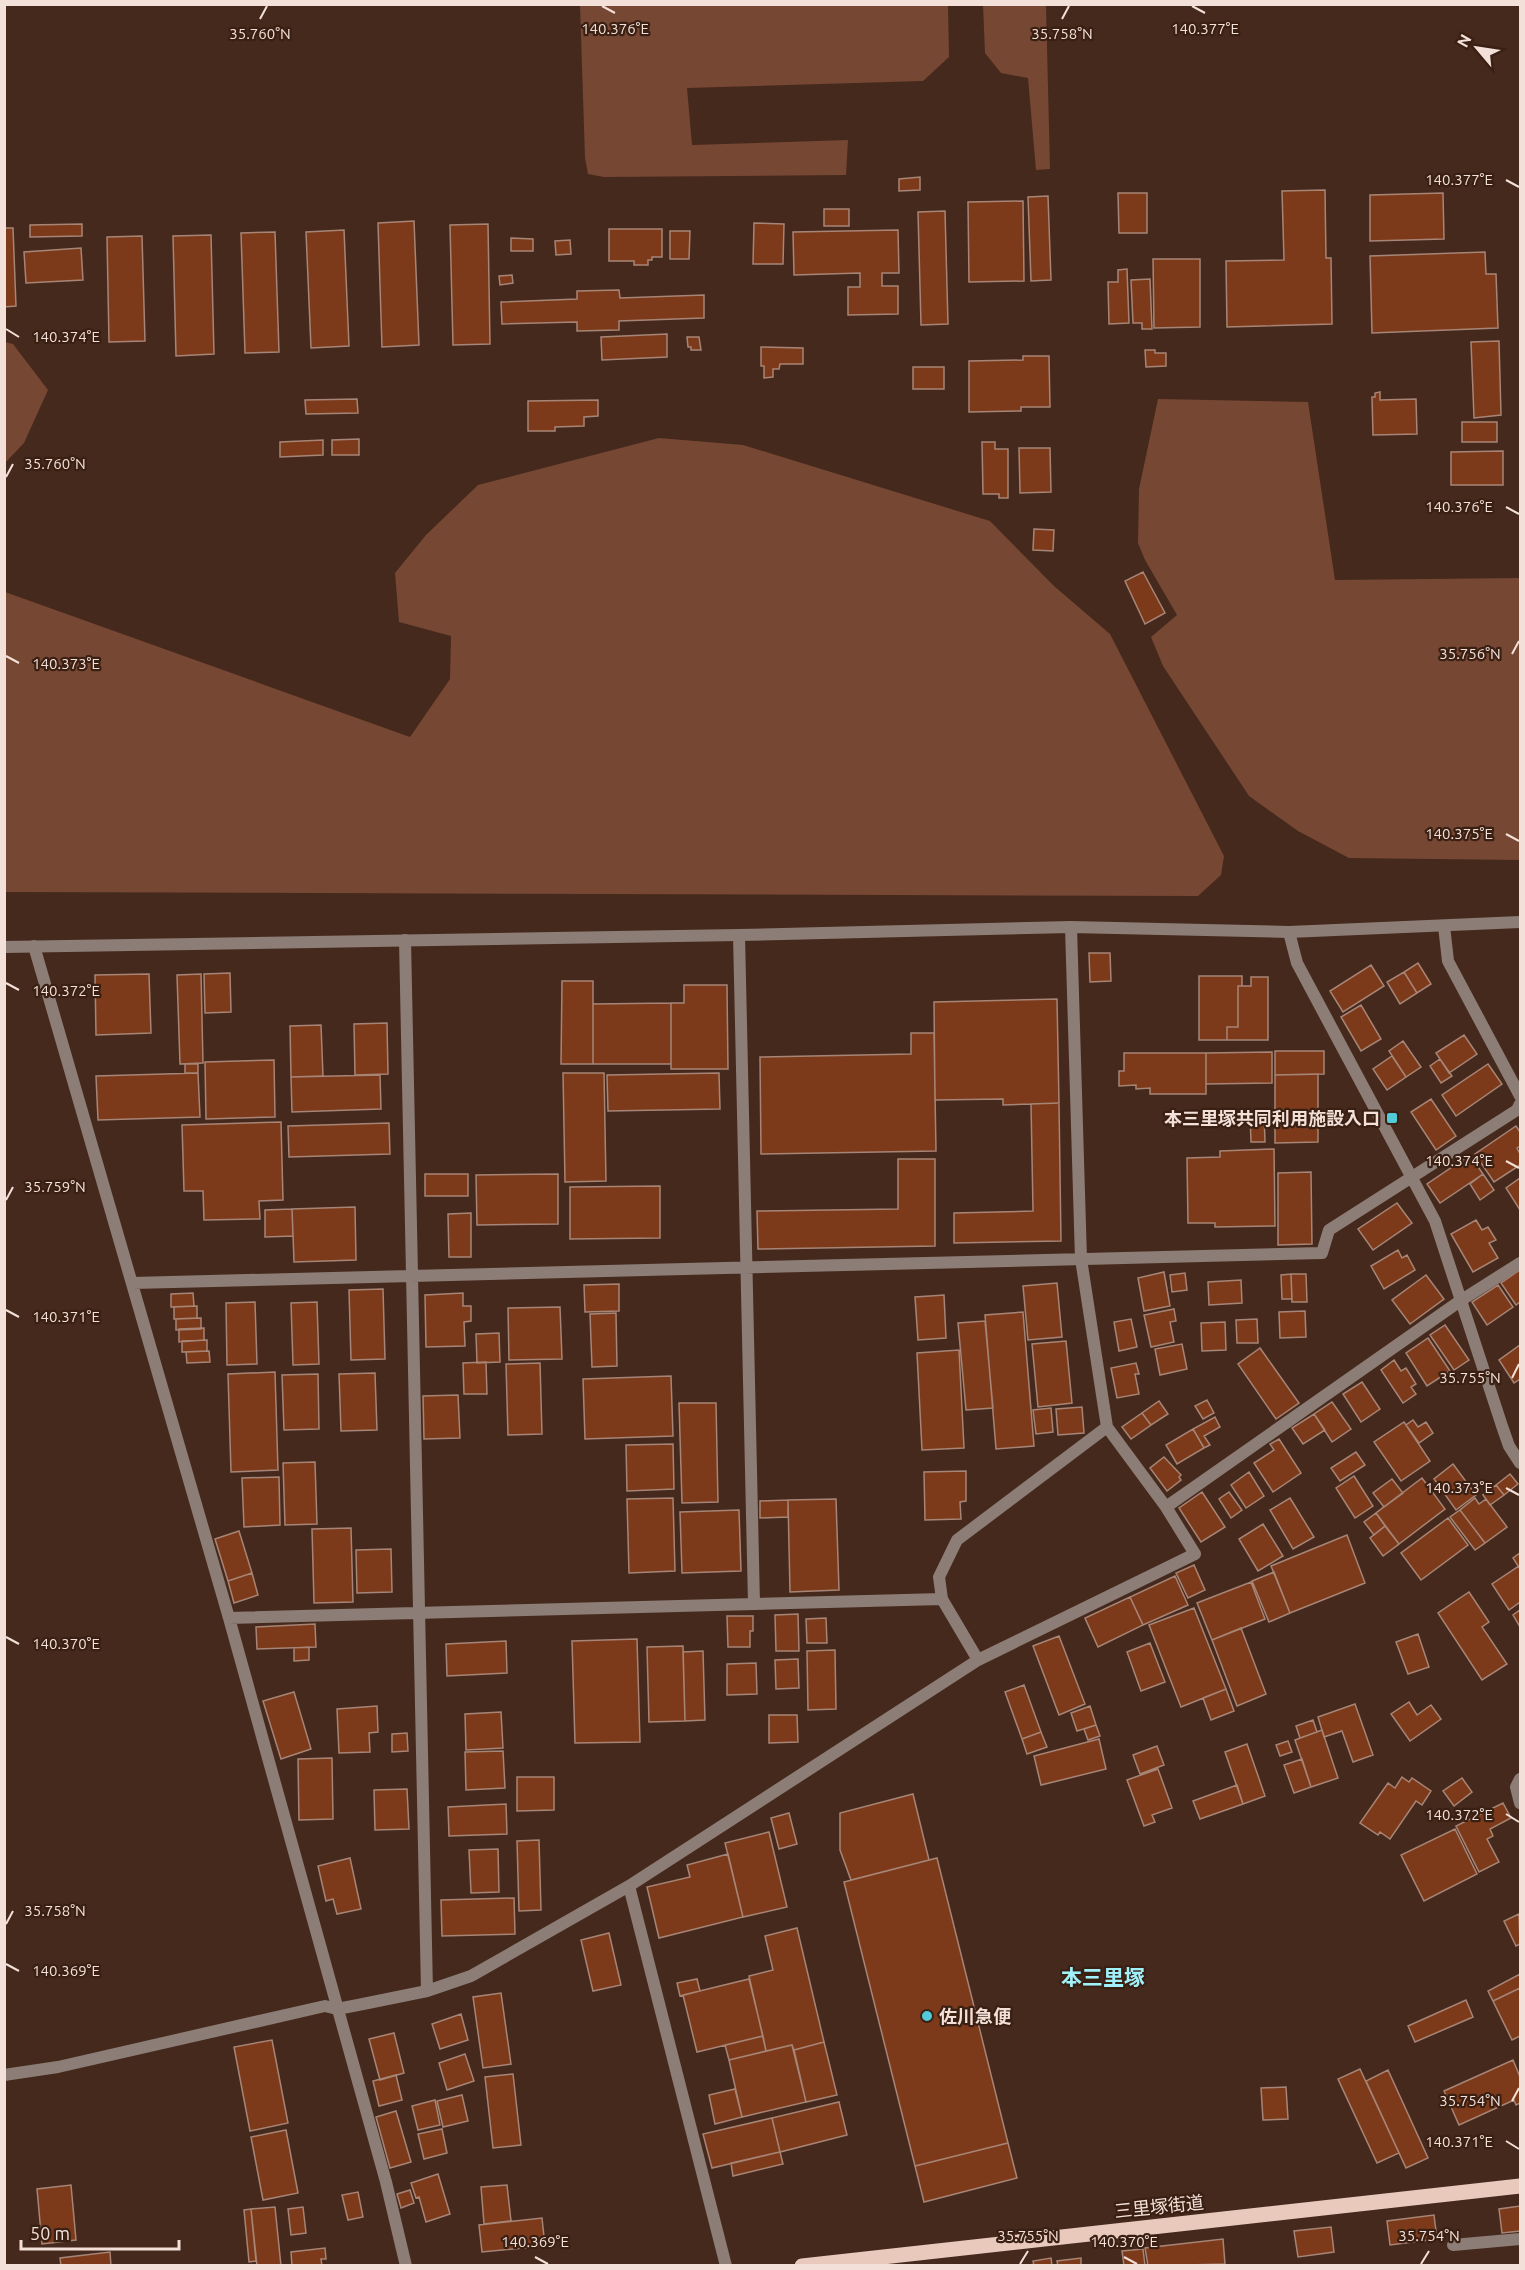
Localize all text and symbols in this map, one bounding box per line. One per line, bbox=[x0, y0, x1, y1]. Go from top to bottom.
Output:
north arrow bbox=[1447, 18, 1507, 78]
text: 140.376°E bbox=[581, 20, 649, 37]
text: 140.377°E bbox=[1171, 20, 1239, 37]
text: 35.760°N bbox=[229, 25, 291, 42]
text: 35.758°N bbox=[1031, 25, 1093, 42]
text: N bbox=[1453, 31, 1475, 50]
text: 140.377°E bbox=[1425, 171, 1493, 188]
text: 140.374°E bbox=[32, 328, 100, 345]
text: 35.760°N bbox=[24, 455, 86, 472]
text: 140.376°E bbox=[1425, 498, 1493, 515]
text: 35.756°N bbox=[1439, 645, 1501, 662]
text: 140.373°E bbox=[32, 655, 100, 672]
text: 140.375°E bbox=[1425, 825, 1493, 842]
text: 140.372°E bbox=[32, 982, 100, 999]
place label: 本三里塚共同利用施設入口 bbox=[1164, 1108, 1380, 1128]
marker: 本三里塚共同利用施設入口 bbox=[1385, 1111, 1399, 1125]
text: 140.374°E bbox=[1425, 1152, 1493, 1169]
text: 35.759°N bbox=[24, 1178, 86, 1195]
text: 140.371°E bbox=[32, 1308, 100, 1325]
text: 35.755°N bbox=[1439, 1369, 1501, 1386]
text: 140.373°E bbox=[1425, 1479, 1493, 1496]
text: 140.370°E bbox=[32, 1635, 100, 1652]
text: 140.372°E bbox=[1425, 1806, 1493, 1823]
text: 35.758°N bbox=[24, 1902, 86, 1919]
text: 140.369°E bbox=[32, 1962, 100, 1979]
district label: 本三里塚 bbox=[1061, 1965, 1145, 1989]
place label: 佐川急便 bbox=[939, 2006, 1012, 2026]
marker: 佐川急便 bbox=[920, 2009, 934, 2023]
text: 35.754°N bbox=[1439, 2092, 1501, 2109]
text: 140.371°E bbox=[1425, 2133, 1493, 2150]
street label: 三里塚街道 bbox=[1113, 2191, 1205, 2221]
scale bar bbox=[21, 2213, 178, 2251]
text: 50 m bbox=[30, 2223, 70, 2243]
text: 35.755°N bbox=[997, 2227, 1059, 2244]
text: 35.754°N bbox=[1398, 2227, 1460, 2244]
text: 140.369°E bbox=[501, 2233, 569, 2250]
text: 140.370°E bbox=[1090, 2233, 1158, 2250]

